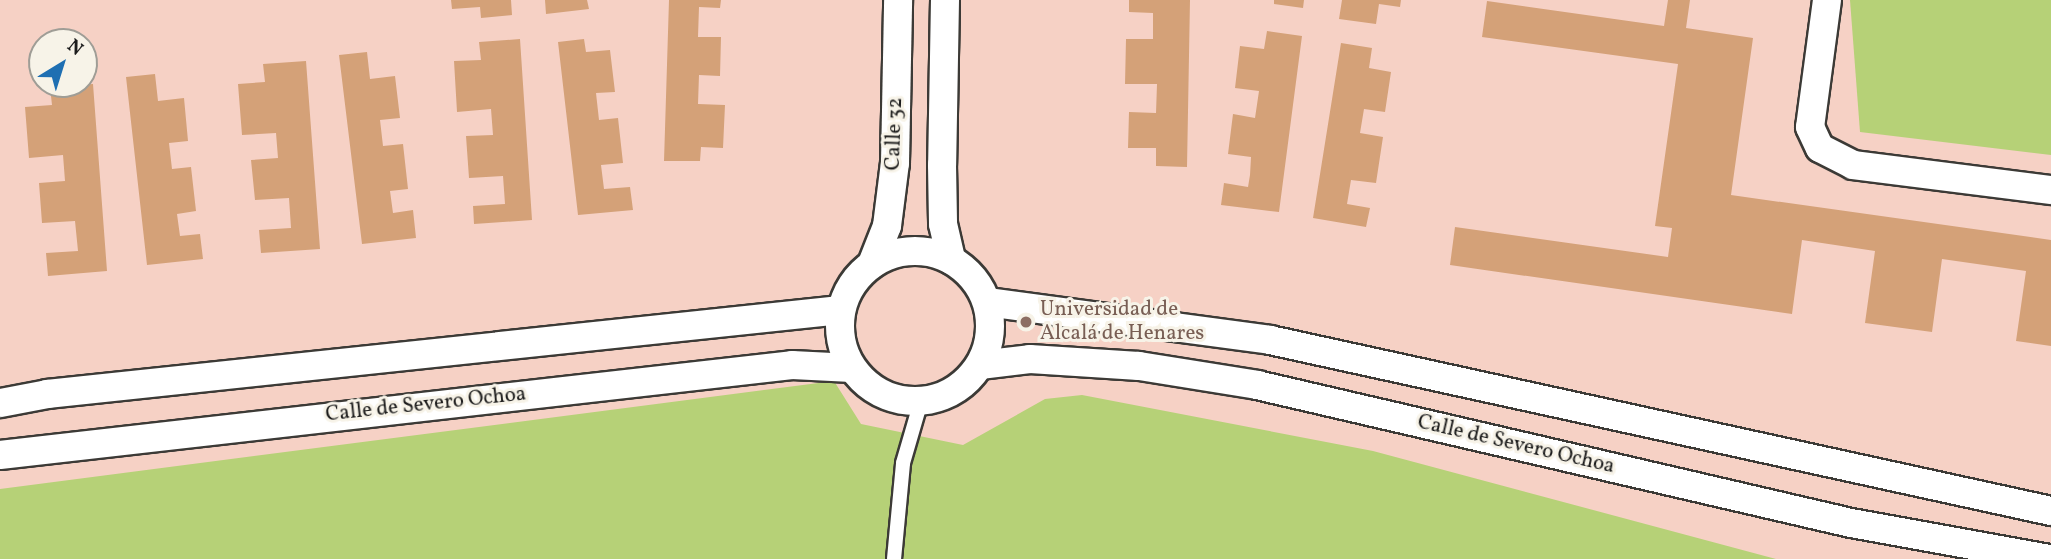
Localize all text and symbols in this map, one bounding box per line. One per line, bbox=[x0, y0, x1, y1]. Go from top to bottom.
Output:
north arrow bbox=[28, 28, 98, 98]
text: N bbox=[61, 34, 88, 63]
street label: Calle 32 bbox=[881, 97, 909, 171]
place label: Universidad de Alcalá de Henares bbox=[1040, 297, 1204, 347]
marker: Universidad de Alcalá de Henares bbox=[1018, 314, 1034, 330]
street label: Calle de Severo Ochoa bbox=[324, 382, 528, 428]
street label: Calle de Severo Ochoa bbox=[1415, 410, 1617, 480]

